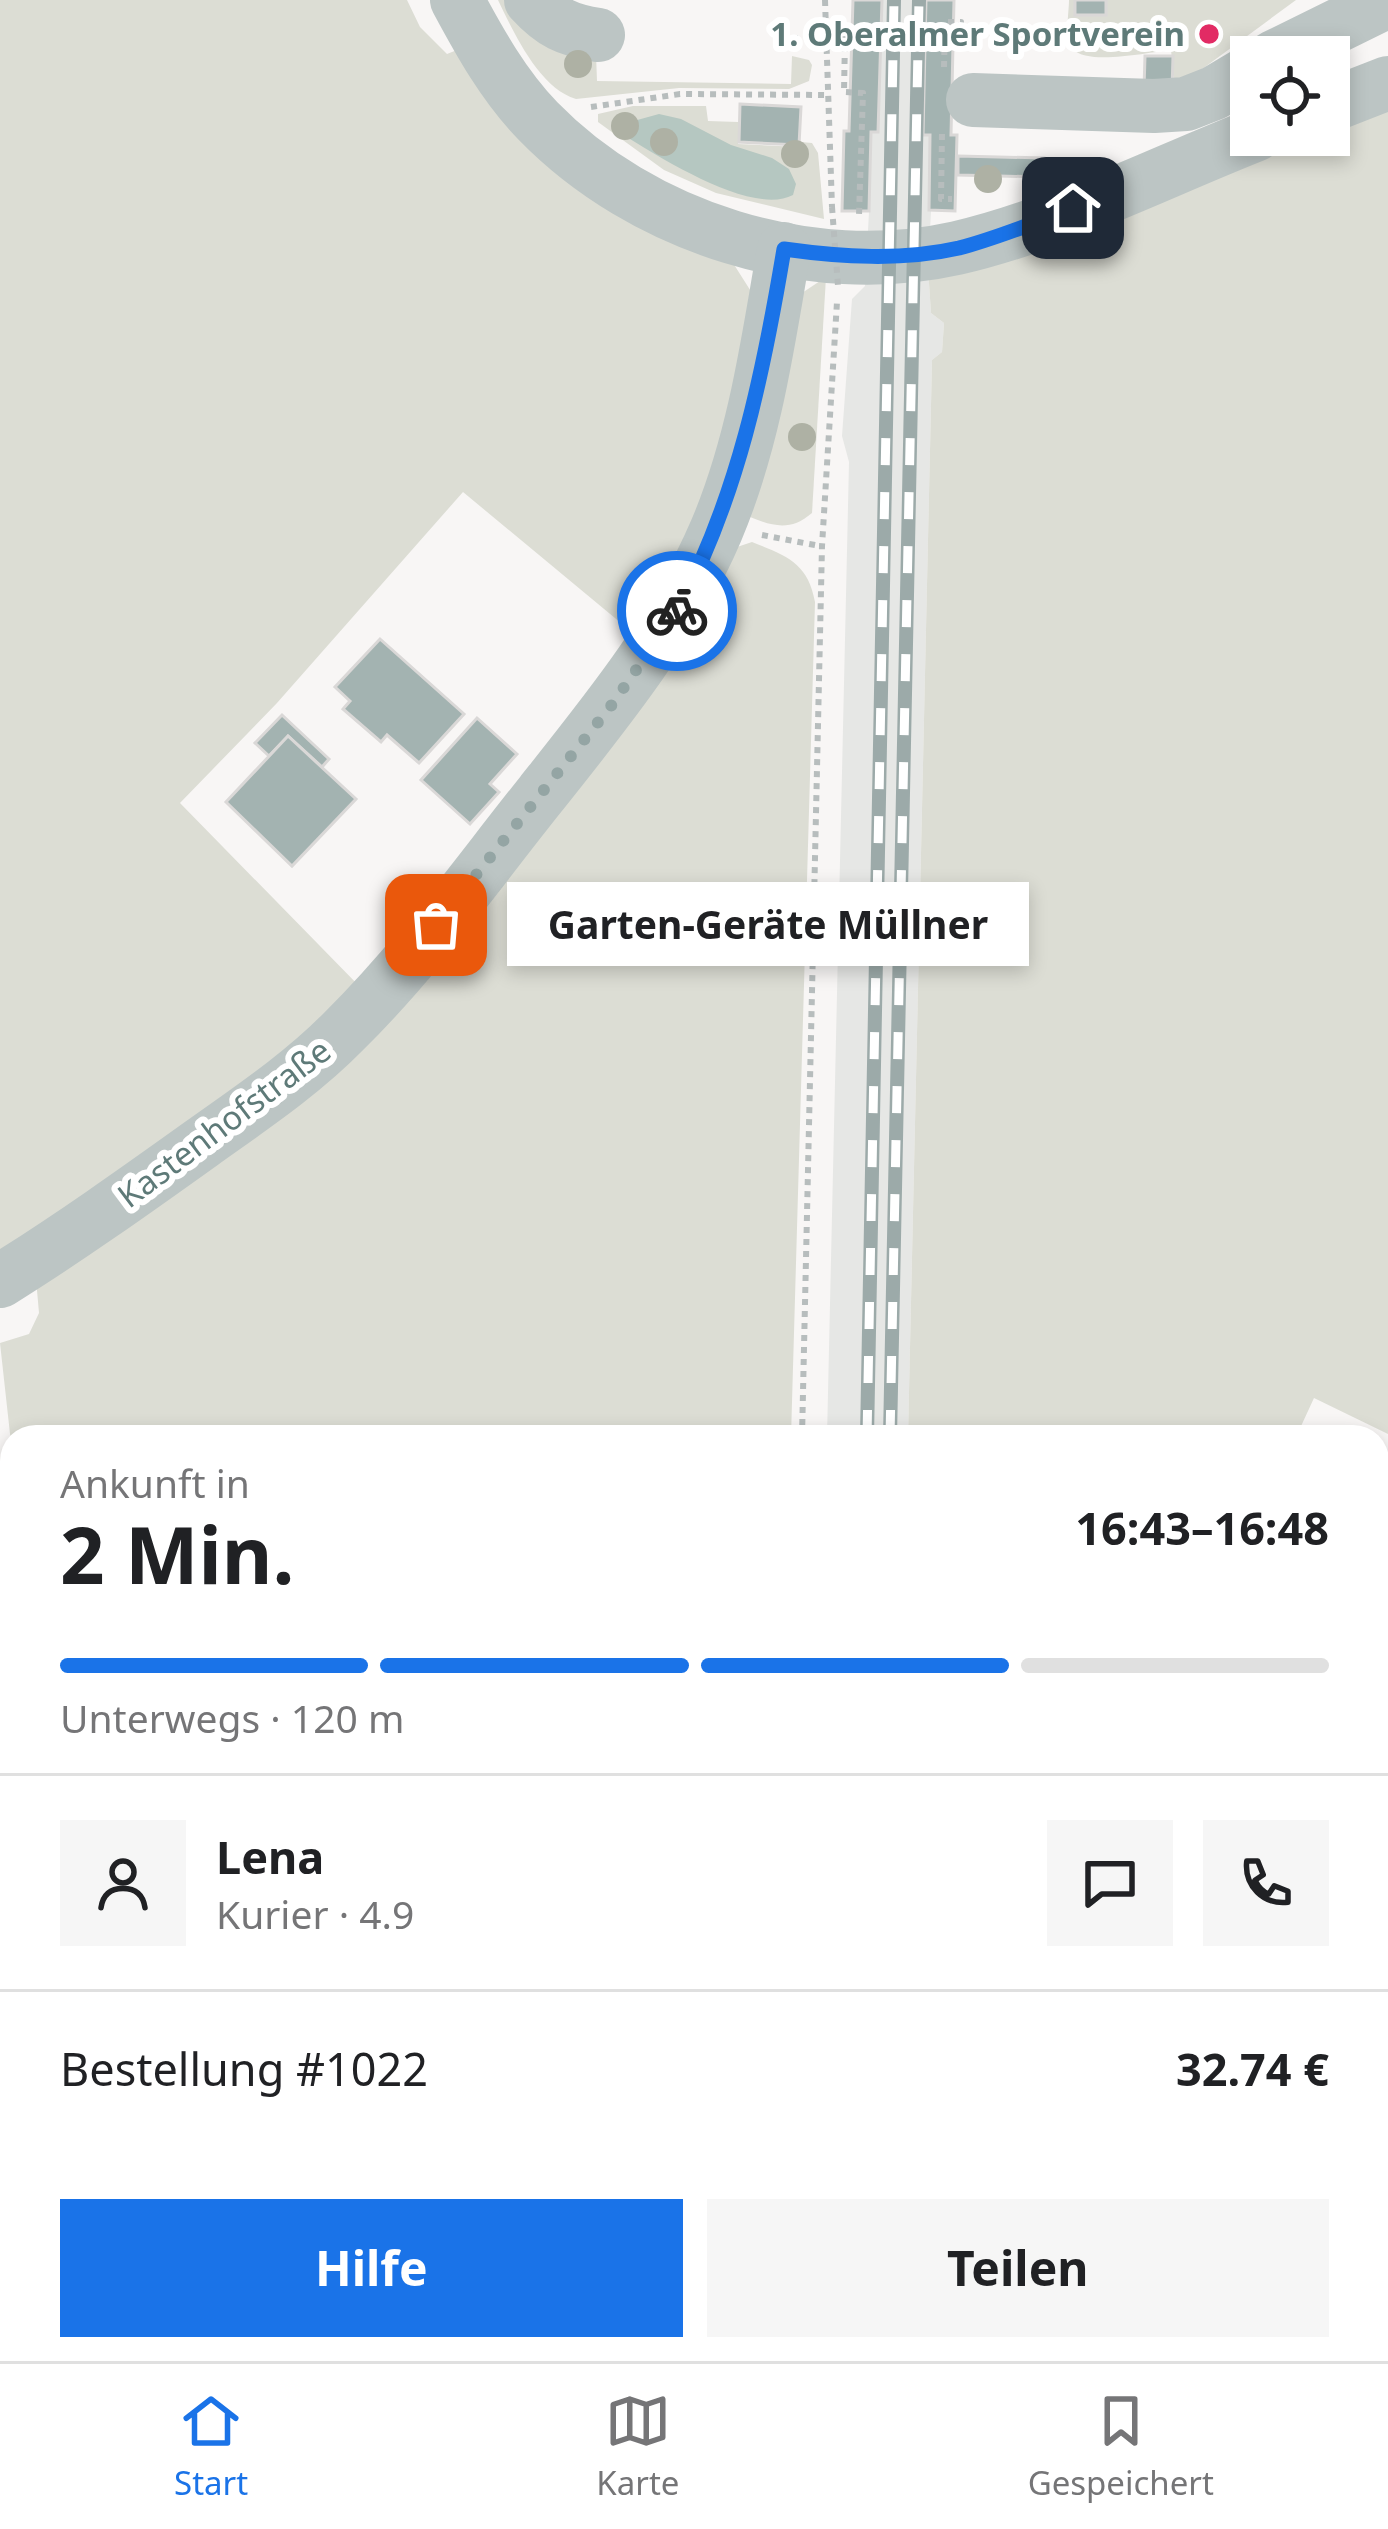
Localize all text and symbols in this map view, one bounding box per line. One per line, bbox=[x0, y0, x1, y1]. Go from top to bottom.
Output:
place label: 1. Oberalmer Sportverein bbox=[770, 11, 1185, 56]
marker: 1. Oberalmer Sportverein bbox=[1196, 21, 1222, 47]
map controls bbox=[1230, 36, 1350, 156]
button: locate bbox=[1230, 36, 1350, 156]
pin bbox=[1022, 157, 1124, 259]
icon: home bbox=[1040, 175, 1106, 241]
courier bbox=[617, 551, 737, 671]
icon: bike bbox=[644, 578, 710, 644]
pin bbox=[385, 874, 487, 976]
callout: Garten-Geräte Müllner bbox=[508, 883, 1030, 967]
icon: bag bbox=[403, 892, 469, 958]
text: Garten-Geräte Müllner bbox=[548, 897, 988, 950]
street label: Kastenhofstraße bbox=[108, 1028, 339, 1218]
text: Ankunft in bbox=[60, 1456, 250, 1509]
text: 16:43–16:48 bbox=[1075, 1497, 1329, 1558]
text: 2 Min. bbox=[60, 1501, 294, 1607]
text: Unterwegs · 120 m bbox=[60, 1691, 404, 1744]
button: person bbox=[60, 1820, 186, 1946]
button: chat bbox=[1047, 1820, 1173, 1946]
button: phone bbox=[1203, 1820, 1329, 1946]
text: Lena bbox=[216, 1826, 324, 1887]
text: Kurier · 4.9 bbox=[216, 1887, 414, 1940]
text: Bestellung #1022 bbox=[60, 2038, 428, 2099]
text: 32.74 € bbox=[1176, 2038, 1329, 2099]
button: Hilfe bbox=[60, 2199, 683, 2337]
button: Teilen bbox=[707, 2199, 1329, 2337]
tab: Start bbox=[174, 2388, 248, 2505]
tab: Karte bbox=[596, 2388, 679, 2505]
tab: Gespeichert bbox=[1028, 2388, 1214, 2505]

